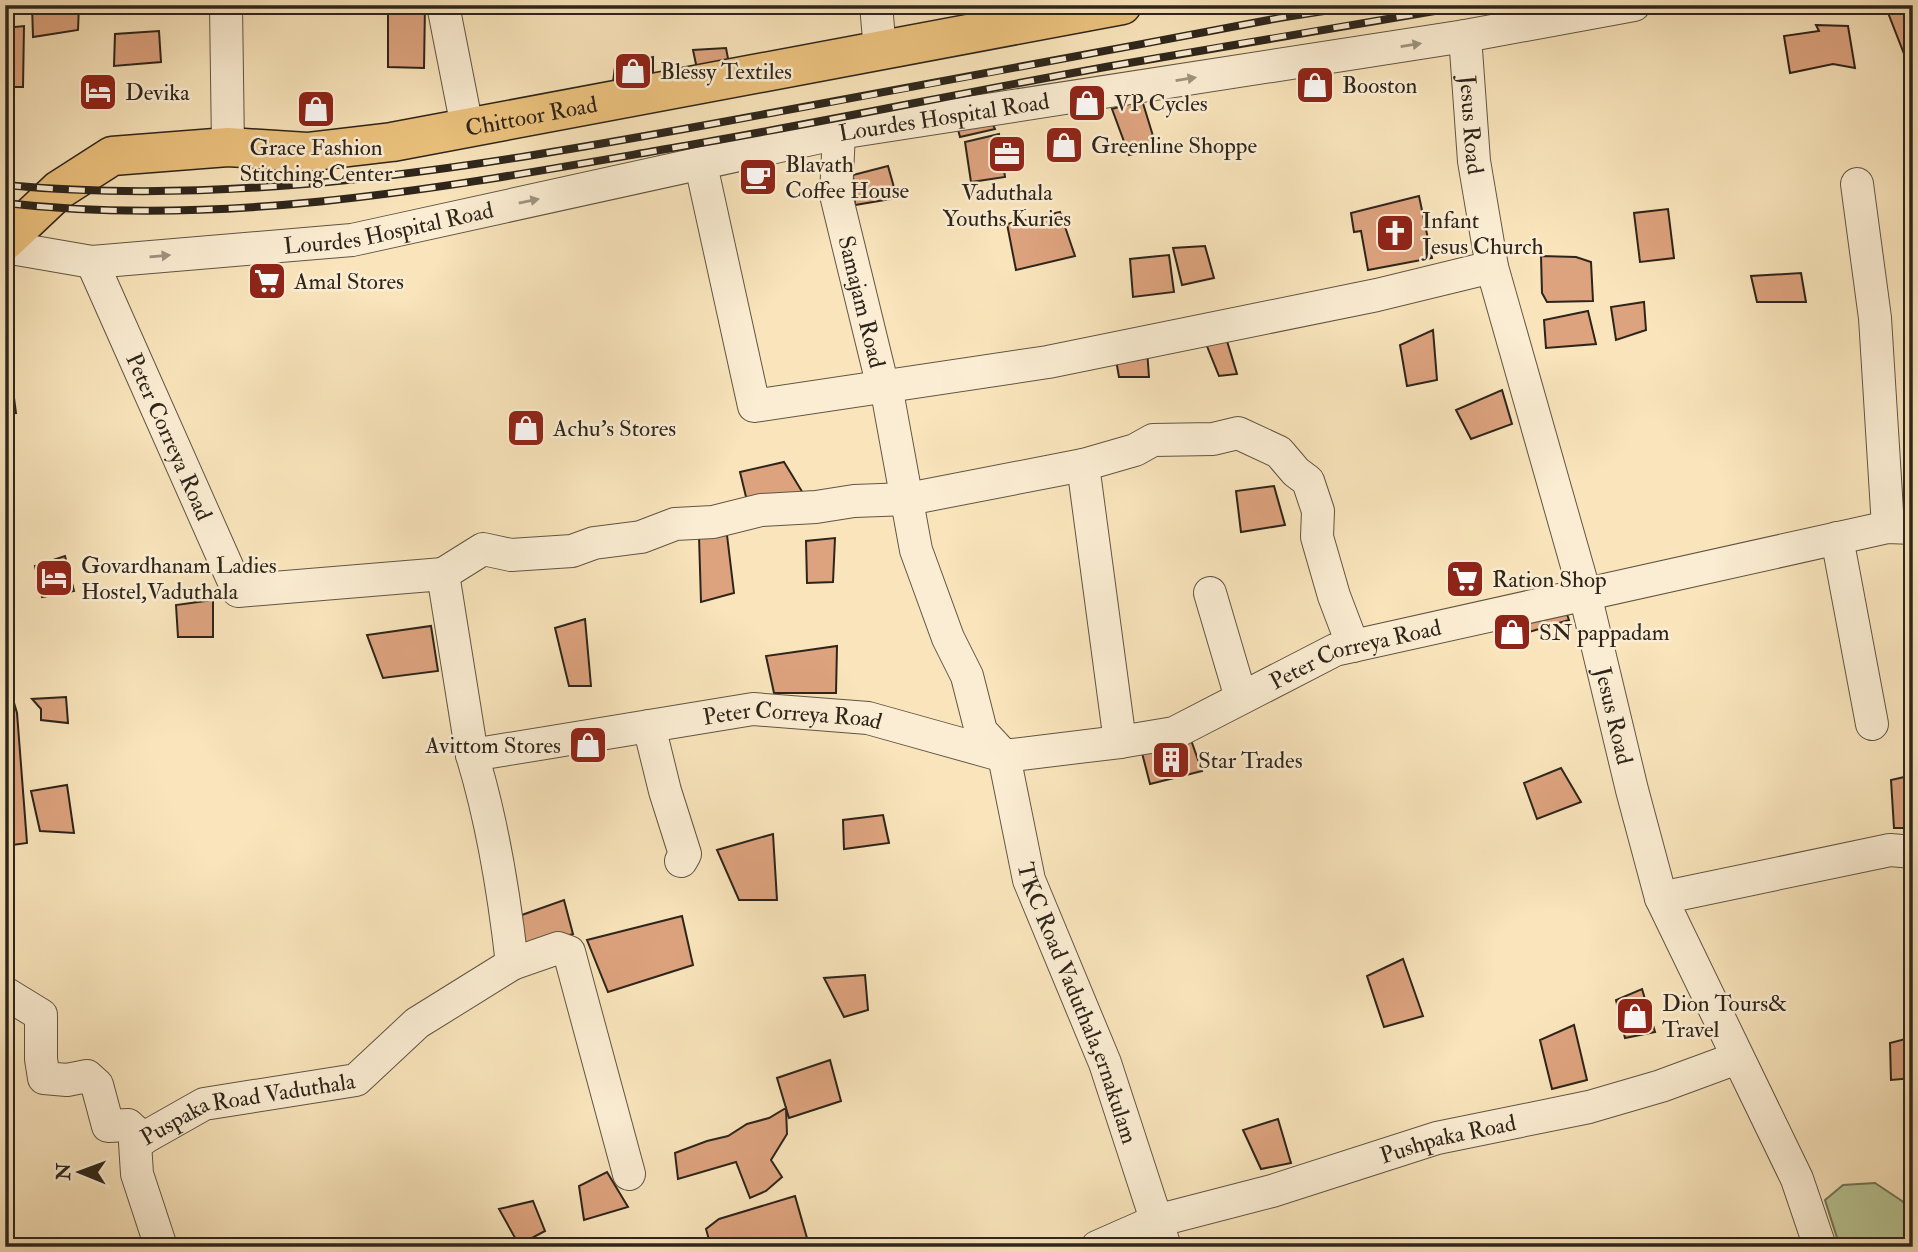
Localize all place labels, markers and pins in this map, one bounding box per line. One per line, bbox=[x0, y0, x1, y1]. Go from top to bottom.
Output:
shop icon: Blessy Textiles bbox=[612, 50, 654, 92]
place label: Blessy Textiles bbox=[660, 57, 792, 86]
shop icon: Booston bbox=[1294, 64, 1336, 106]
hotel icon: Devika bbox=[77, 71, 119, 113]
place label: Booston bbox=[1342, 71, 1418, 100]
place label: Devika bbox=[125, 78, 190, 107]
shop icon: VP Cycles bbox=[1066, 82, 1108, 124]
shop icon: Grace Fashion Stitching Center bbox=[295, 88, 337, 130]
place label: VP Cycles bbox=[1114, 89, 1208, 118]
shop icon: Greenline Shoppe bbox=[1043, 124, 1085, 166]
place label: Greenline Shoppe bbox=[1091, 131, 1257, 161]
place label: Grace Fashion Stitching Center bbox=[240, 133, 393, 188]
office icon: Vaduthala Youths Kuries bbox=[986, 133, 1028, 175]
place label: Blavath Coffee House bbox=[785, 150, 910, 205]
cafe icon: Blavath Coffee House bbox=[737, 156, 779, 198]
place label: Vaduthala Youths Kuries bbox=[943, 178, 1071, 233]
place label: Infant Jesus Church bbox=[1421, 206, 1544, 261]
church icon: Infant Jesus Church bbox=[1374, 212, 1416, 254]
supermarket icon: Amal Stores bbox=[246, 260, 288, 302]
place label: Amal Stores bbox=[293, 267, 404, 296]
shop icon: Achu's Stores bbox=[505, 407, 547, 449]
place label: Achu's Stores bbox=[552, 414, 676, 443]
place label: Govardhanam Ladies Hostel,Vaduthala bbox=[81, 551, 277, 606]
hotel icon: Govardhanam Ladies Hostel,Vaduthala bbox=[33, 557, 75, 599]
supermarket icon: Ration Shop bbox=[1444, 558, 1486, 600]
place label: Ration Shop bbox=[1492, 565, 1607, 595]
shop icon: SN pappadam bbox=[1491, 611, 1533, 653]
place label: SN pappadam bbox=[1539, 618, 1670, 648]
shop icon: Avittom Stores bbox=[567, 724, 609, 766]
place label: Avittom Stores bbox=[424, 731, 561, 760]
building icon: Star Trades bbox=[1150, 739, 1192, 781]
place label: Star Trades bbox=[1198, 746, 1303, 775]
place label: Dion Tours& Travel bbox=[1662, 989, 1787, 1044]
shop icon: Dion Tours& Travel bbox=[1614, 995, 1656, 1037]

